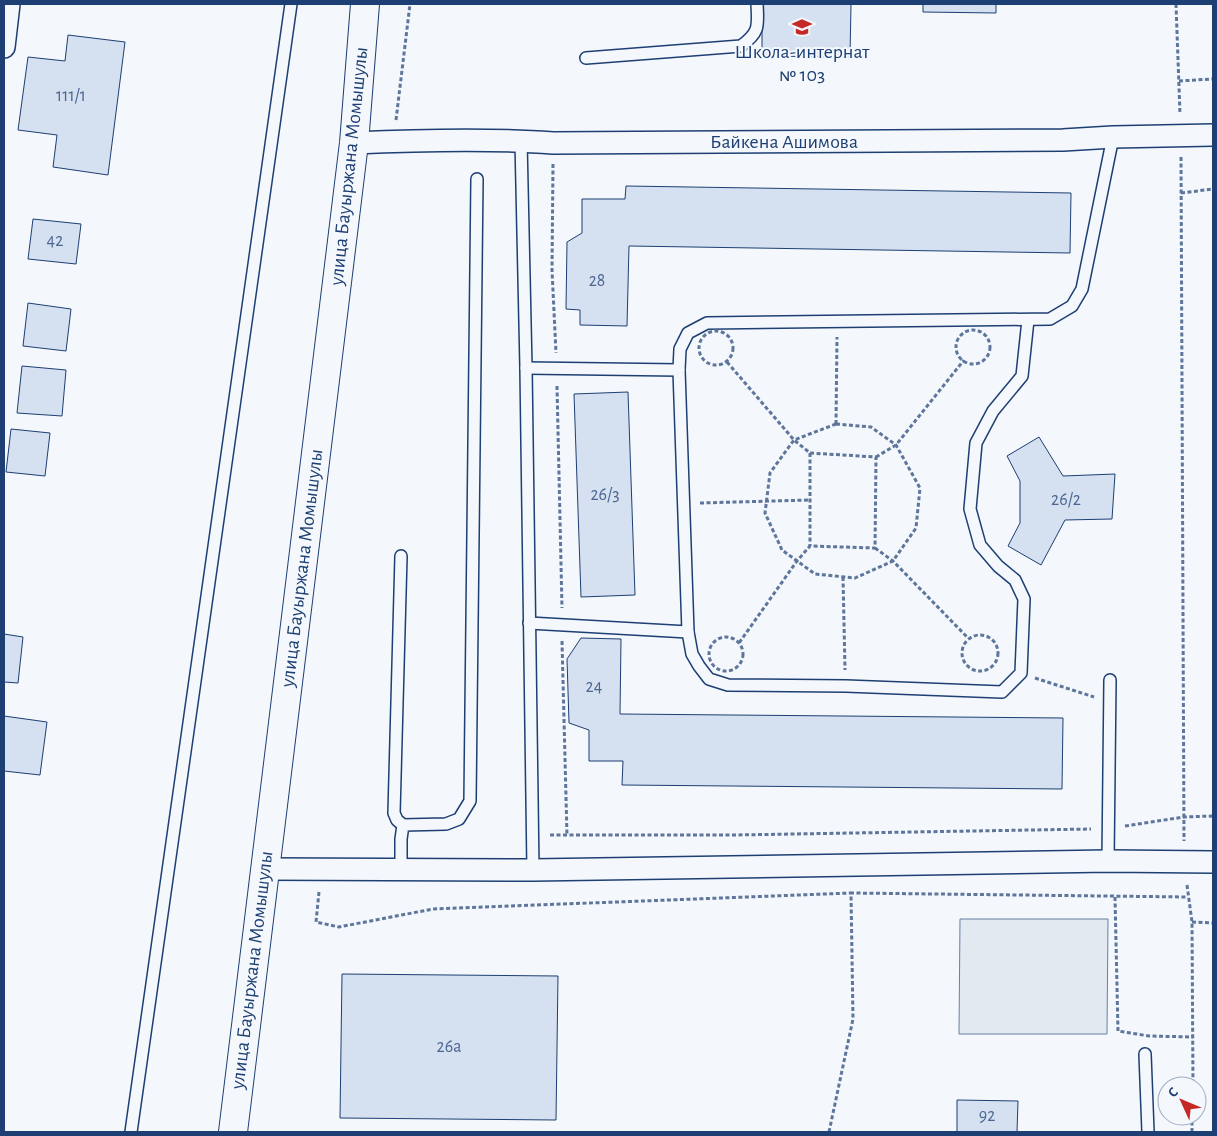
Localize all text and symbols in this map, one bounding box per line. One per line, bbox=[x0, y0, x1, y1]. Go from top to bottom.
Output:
school or university icon: Школа-интернат № 103 bbox=[791, 16, 813, 38]
place label: Школа-интернат № 103 bbox=[734, 42, 870, 85]
street label: улица Бауыржана Момышулы bbox=[326, 46, 371, 287]
house number: 111/1 bbox=[56, 87, 86, 105]
street label: Байкена Ашимова bbox=[710, 132, 858, 152]
house number: 42 bbox=[47, 232, 63, 250]
house number: 28 bbox=[589, 272, 605, 290]
street label: улица Бауыржана Момышулы bbox=[277, 448, 327, 689]
house number: 26/3 bbox=[590, 486, 620, 504]
house number: 26/2 bbox=[1051, 491, 1081, 509]
house number: 24 bbox=[586, 678, 603, 696]
street label: улица Бауыржана Момышулы bbox=[227, 850, 277, 1091]
house number: 26а bbox=[437, 1038, 461, 1056]
north arrow bbox=[1157, 1076, 1207, 1126]
text: С bbox=[1166, 1085, 1181, 1100]
house number: 92 bbox=[979, 1107, 995, 1125]

